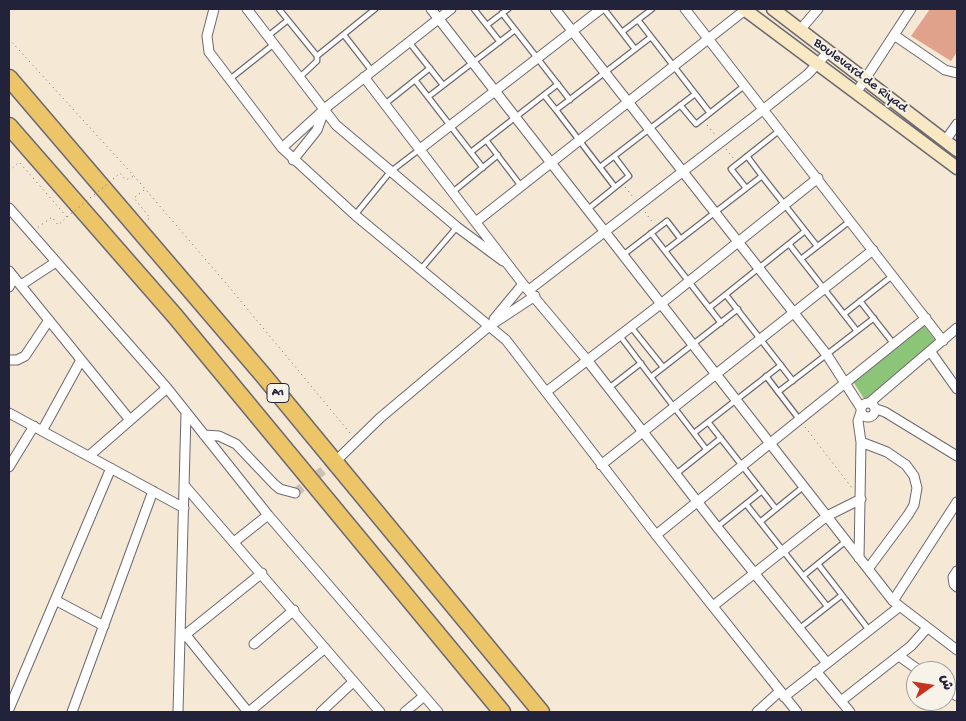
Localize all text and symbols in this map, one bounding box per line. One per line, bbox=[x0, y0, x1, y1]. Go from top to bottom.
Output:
street label: Boulevard de Riyad bbox=[810, 35, 910, 117]
road number: A1 bbox=[267, 383, 289, 402]
north arrow bbox=[906, 661, 956, 711]
text: ش bbox=[935, 673, 955, 692]

